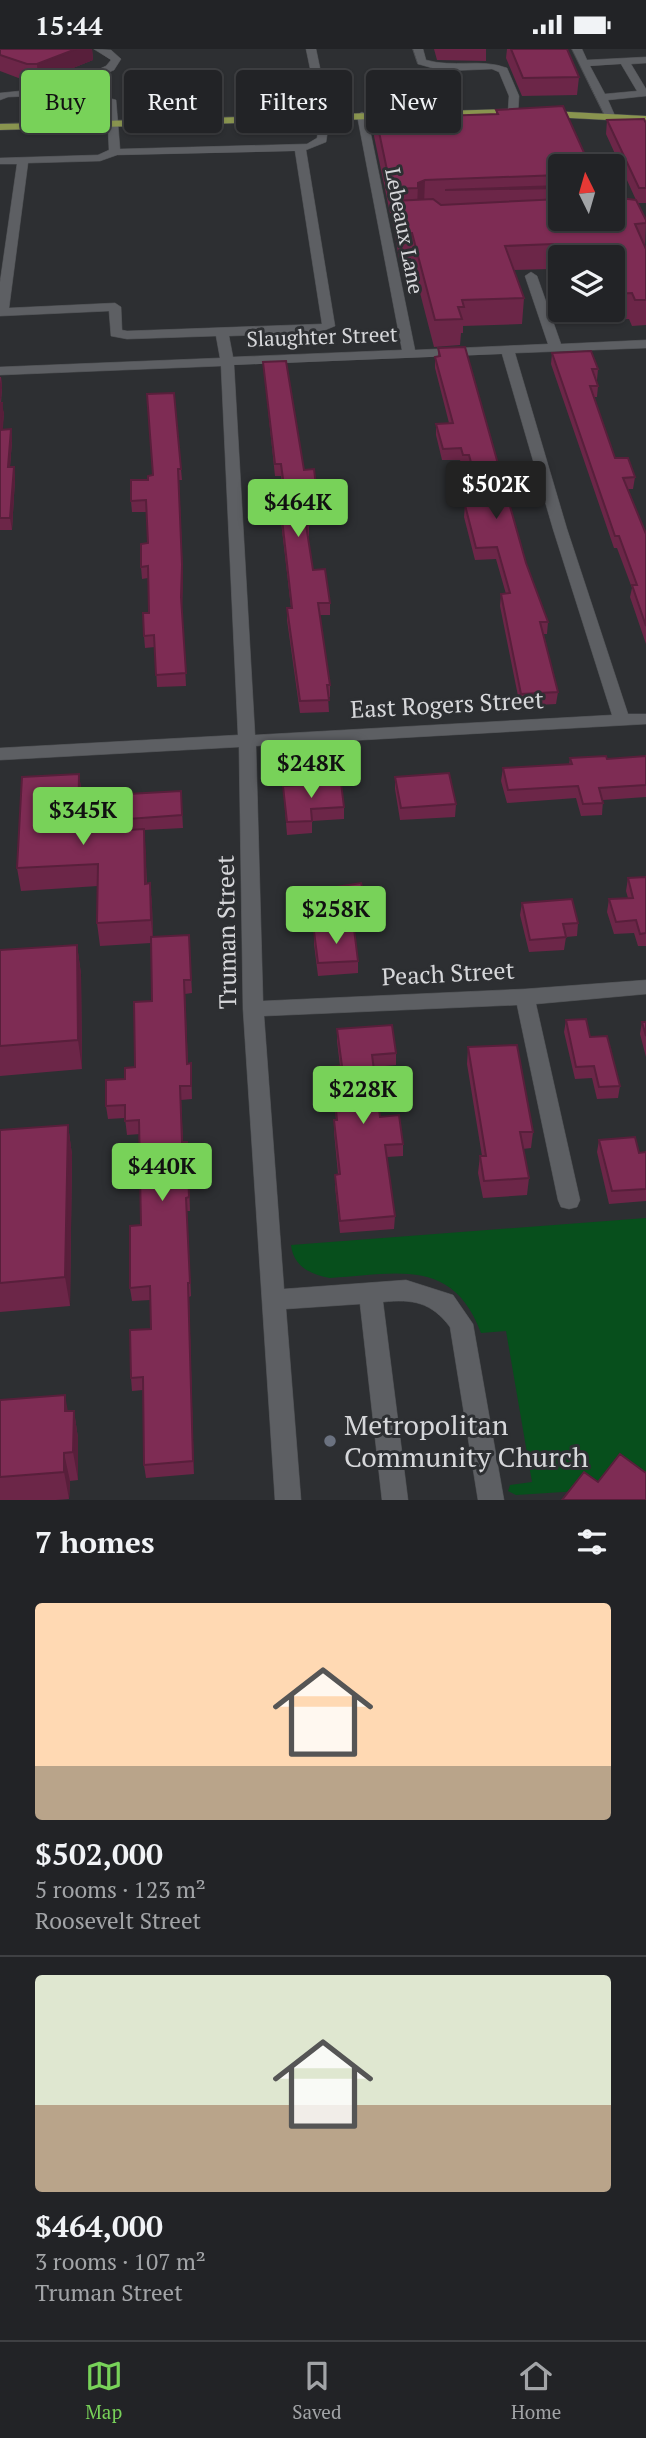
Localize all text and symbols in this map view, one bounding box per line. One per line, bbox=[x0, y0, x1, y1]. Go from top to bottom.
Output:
text: 15:44 bbox=[35, 8, 103, 42]
chip: Buy bbox=[21, 70, 110, 133]
chip: Rent bbox=[124, 70, 222, 133]
chip: Filters bbox=[236, 70, 352, 133]
chip: New bbox=[366, 70, 461, 133]
north arrow bbox=[548, 154, 625, 231]
map controls bbox=[548, 154, 625, 322]
street label: Lebeaux Lane bbox=[379, 165, 431, 296]
button: layers bbox=[548, 245, 625, 322]
street label: Slaughter Street bbox=[246, 319, 398, 353]
pin: $502K bbox=[447, 461, 545, 521]
text: $502K bbox=[462, 468, 530, 499]
pin: $464K bbox=[249, 479, 347, 539]
text: $464K bbox=[264, 486, 332, 517]
street label: East Rogers Street bbox=[349, 683, 544, 725]
pin: $248K bbox=[262, 741, 360, 800]
text: $248K bbox=[277, 747, 345, 778]
pin: $345K bbox=[34, 787, 132, 847]
text: $345K bbox=[49, 794, 117, 825]
street label: Truman Street bbox=[209, 855, 243, 1009]
pin: $258K bbox=[287, 887, 385, 946]
text: $258K bbox=[302, 893, 370, 924]
street label: Peach Street bbox=[381, 954, 515, 992]
pin: $228K bbox=[314, 1067, 412, 1126]
text: $228K bbox=[329, 1073, 397, 1104]
pin: $440K bbox=[113, 1143, 211, 1203]
text: $440K bbox=[128, 1150, 196, 1181]
place label: Metropolitan Community Church bbox=[344, 1406, 588, 1475]
marker: Metropolitan Community Church bbox=[322, 1433, 338, 1449]
text: 7 homes bbox=[35, 1522, 154, 1562]
icon: filters bbox=[573, 1523, 611, 1561]
icon: home bbox=[260, 1649, 386, 1775]
text: $502,000 bbox=[35, 1834, 163, 1874]
text: 5 rooms · 123 m² bbox=[35, 1874, 206, 1905]
text: Roosevelt Street bbox=[35, 1905, 201, 1936]
icon: home bbox=[260, 2021, 386, 2147]
text: $464,000 bbox=[35, 2206, 163, 2246]
text: 3 rooms · 107 m² bbox=[35, 2246, 206, 2277]
text: Truman Street bbox=[35, 2277, 183, 2308]
tab: Map bbox=[85, 2357, 123, 2424]
tab: Saved bbox=[292, 2357, 341, 2424]
tab: Home bbox=[511, 2357, 561, 2424]

